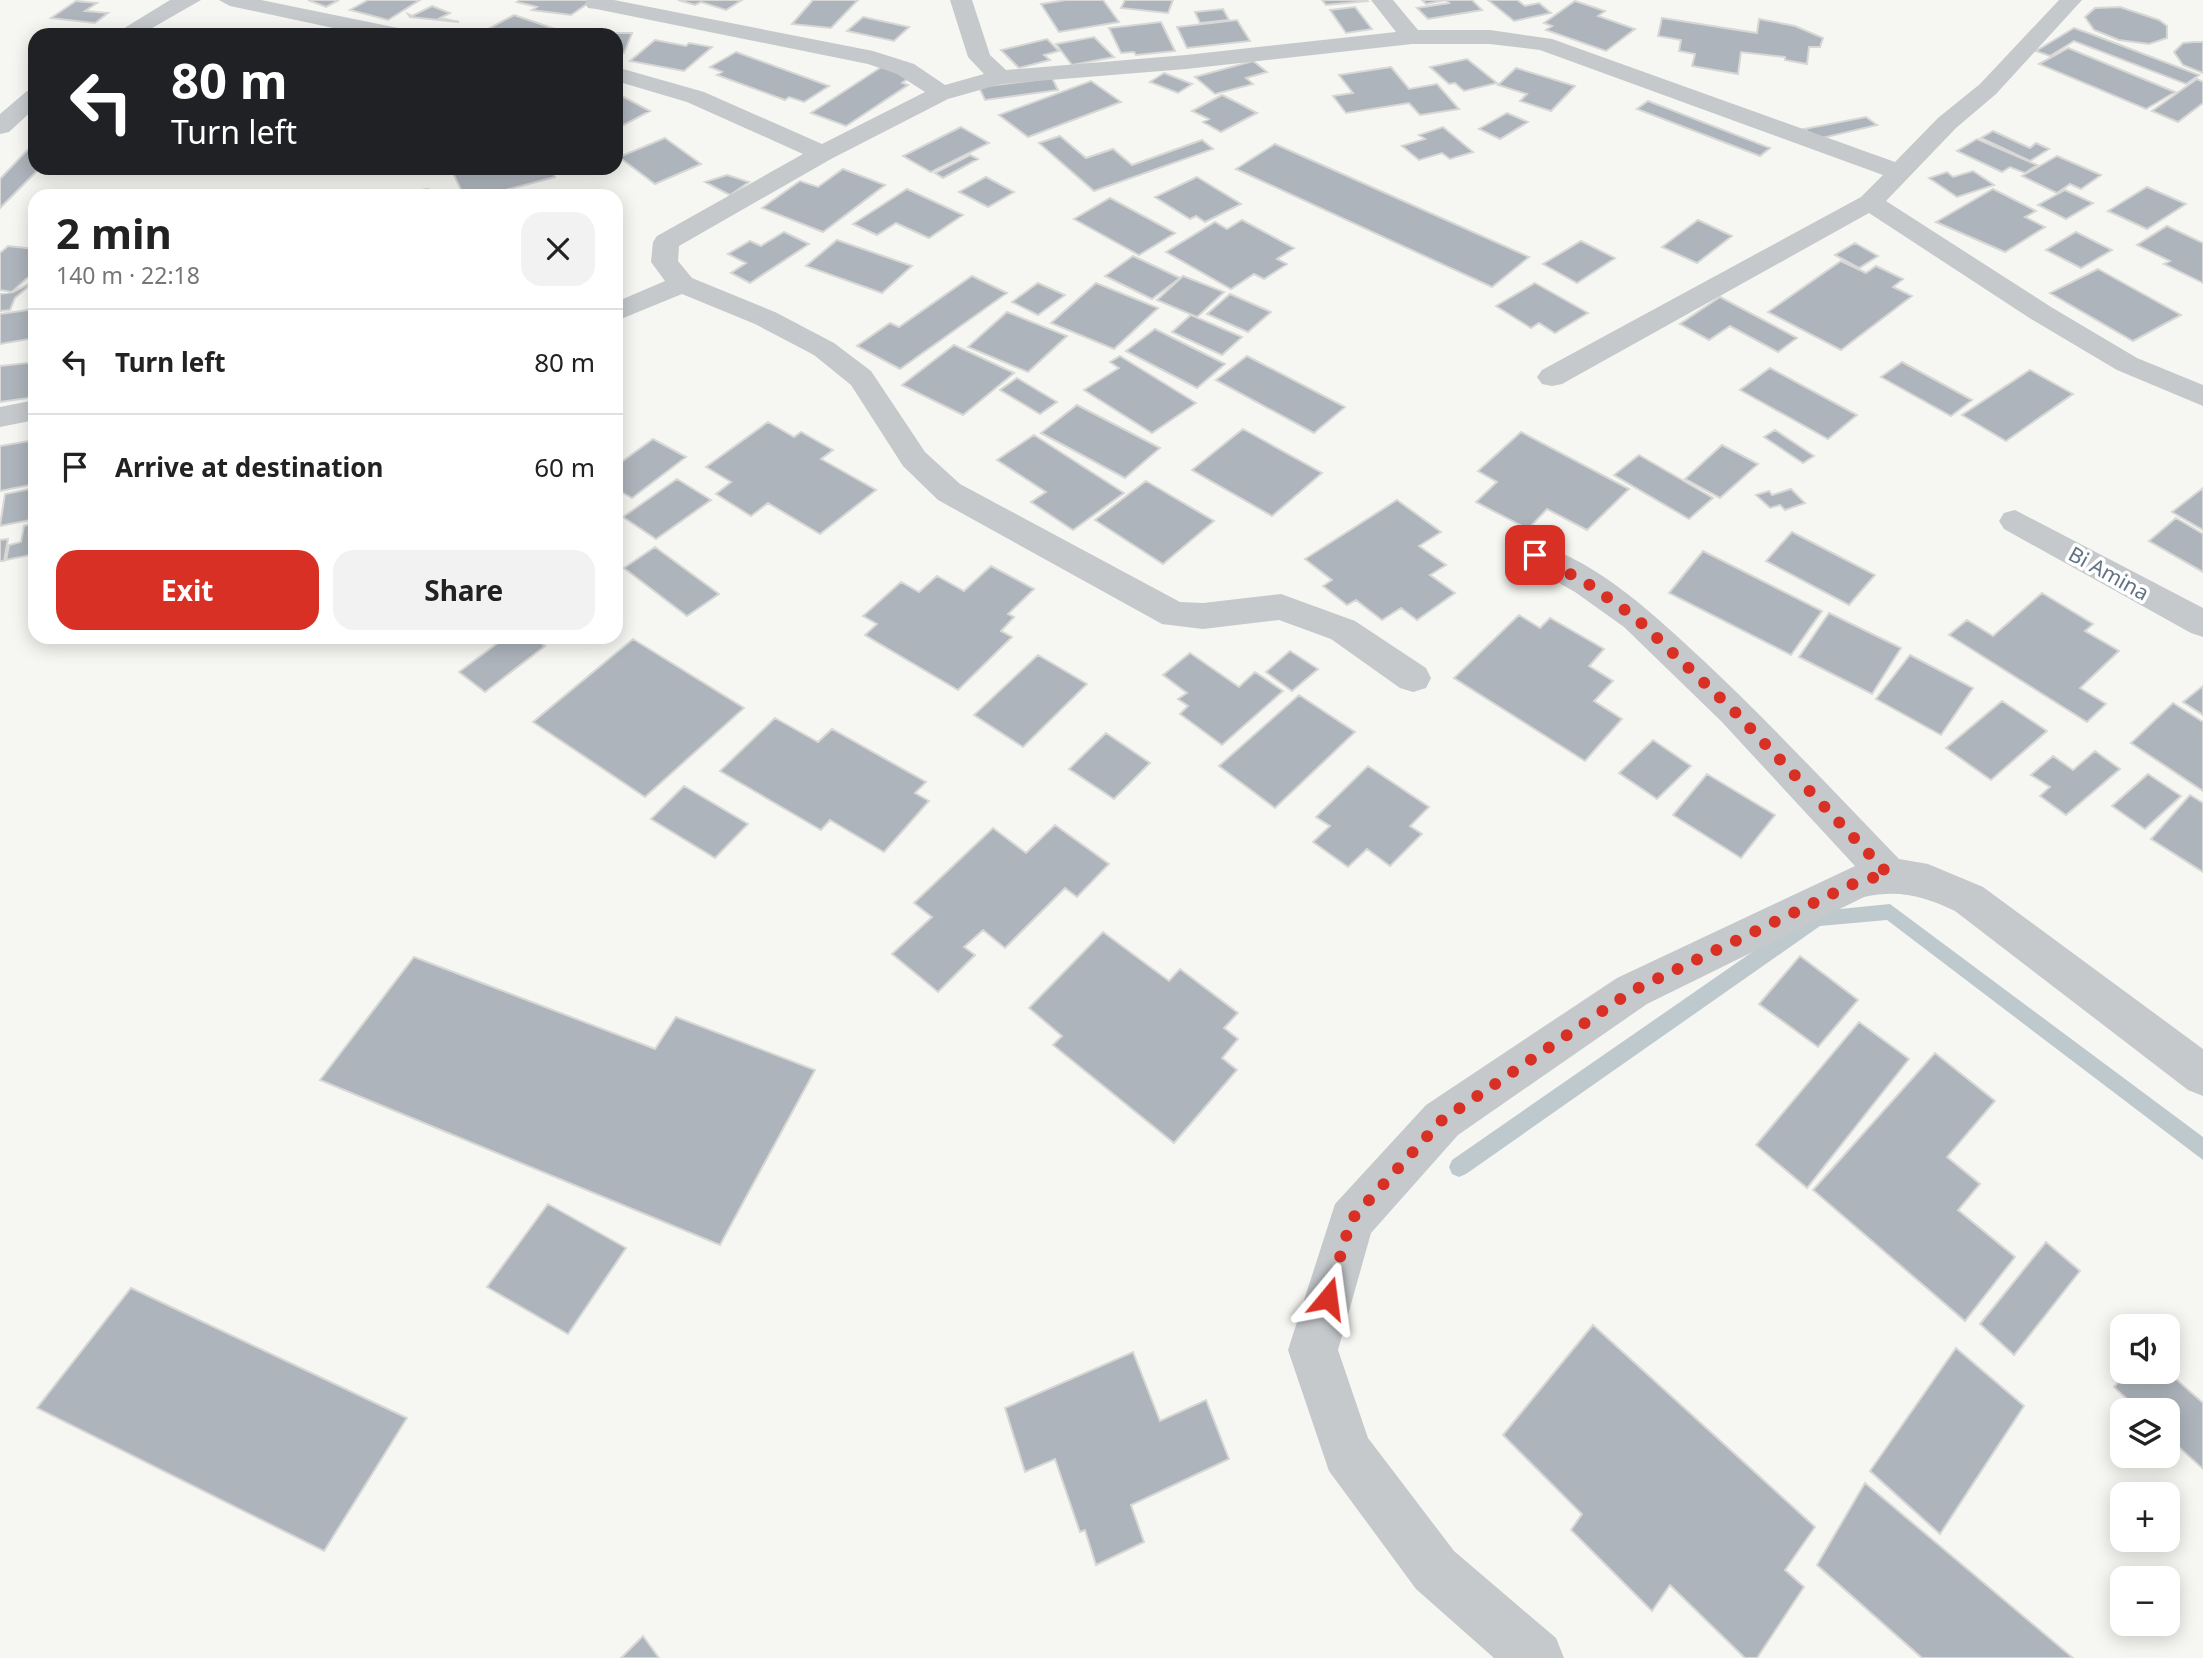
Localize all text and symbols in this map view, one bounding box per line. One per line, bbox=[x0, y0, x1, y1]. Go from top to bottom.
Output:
text: 80 m bbox=[171, 47, 288, 113]
icon: left bbox=[56, 56, 147, 147]
text: Turn left bbox=[171, 110, 297, 153]
text: 2 min bbox=[56, 204, 172, 261]
button: close bbox=[521, 212, 595, 286]
text: 140 m · 22:18 bbox=[56, 259, 200, 291]
icon: left bbox=[56, 343, 94, 381]
text: Turn left bbox=[115, 344, 226, 380]
text: 80 m bbox=[534, 344, 595, 380]
icon: arrive bbox=[56, 448, 94, 486]
text: Arrive at destination bbox=[115, 449, 384, 485]
text: 60 m bbox=[534, 449, 595, 485]
pin bbox=[1505, 525, 1565, 585]
icon: arrive bbox=[1516, 536, 1554, 574]
street label: Bi Amina bbox=[2064, 539, 2154, 607]
button: Exit bbox=[56, 550, 319, 630]
button: Share bbox=[333, 550, 595, 630]
position arrow bbox=[1291, 1261, 1365, 1335]
map controls bbox=[2110, 1314, 2180, 1636]
button: sound bbox=[2110, 1314, 2180, 1384]
button: layers bbox=[2110, 1398, 2180, 1468]
button: + bbox=[2110, 1482, 2180, 1552]
button: − bbox=[2110, 1566, 2180, 1636]

